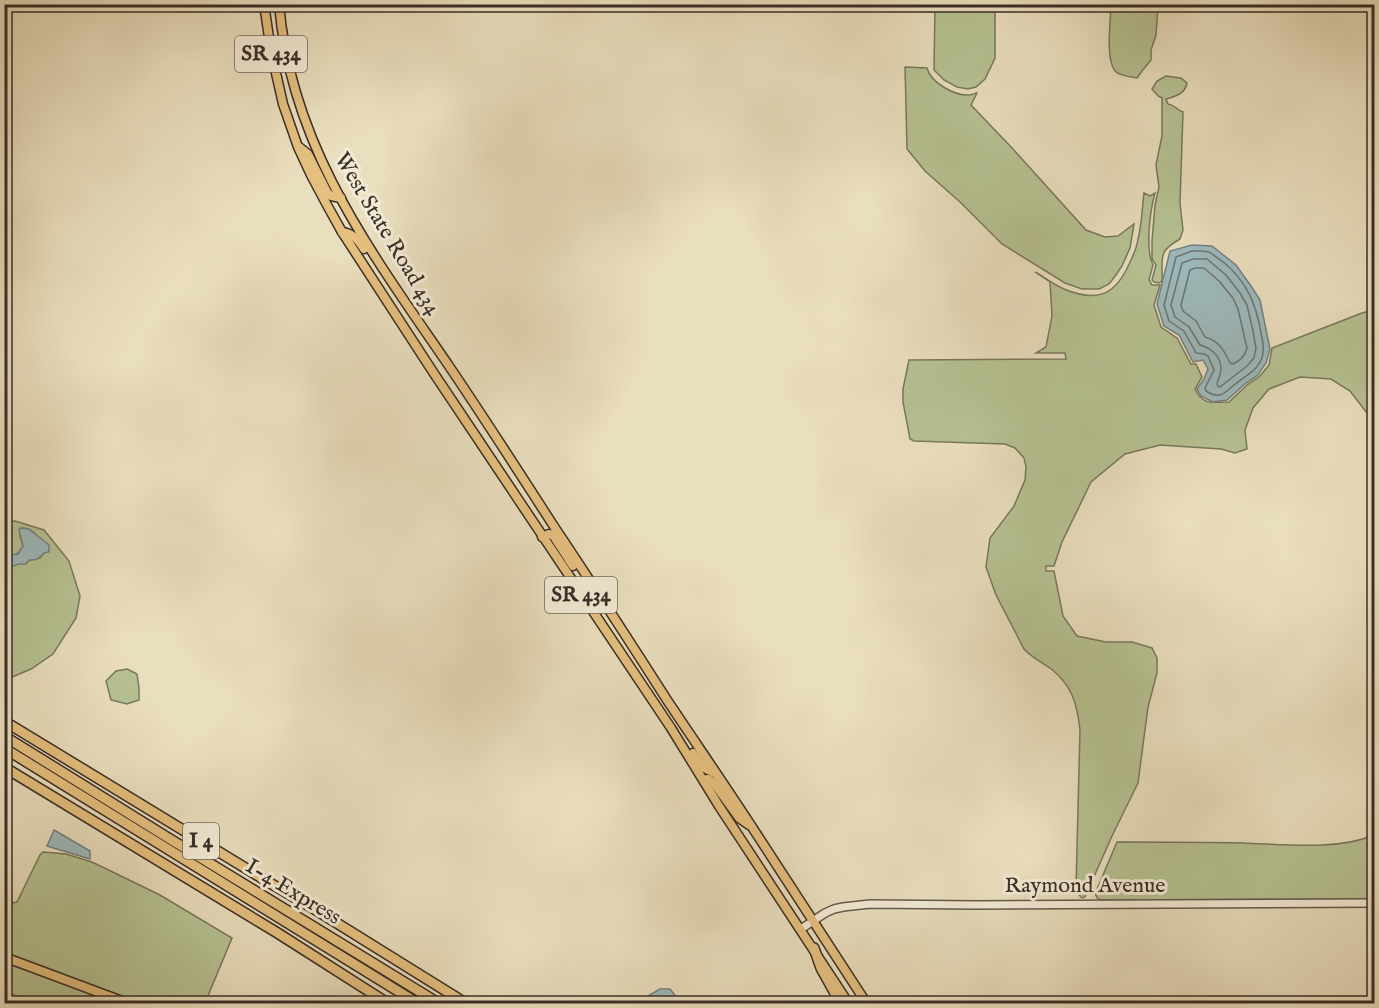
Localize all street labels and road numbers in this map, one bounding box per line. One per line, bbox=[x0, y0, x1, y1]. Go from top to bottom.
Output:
road number: SR 434 bbox=[235, 36, 307, 72]
street label: West State Road 434 bbox=[327, 147, 447, 321]
road number: SR 434 bbox=[545, 577, 617, 613]
road number: I 4 bbox=[183, 823, 219, 859]
street label: I-4 Express bbox=[240, 853, 346, 931]
street label: Raymond Avenue bbox=[1005, 872, 1165, 900]

